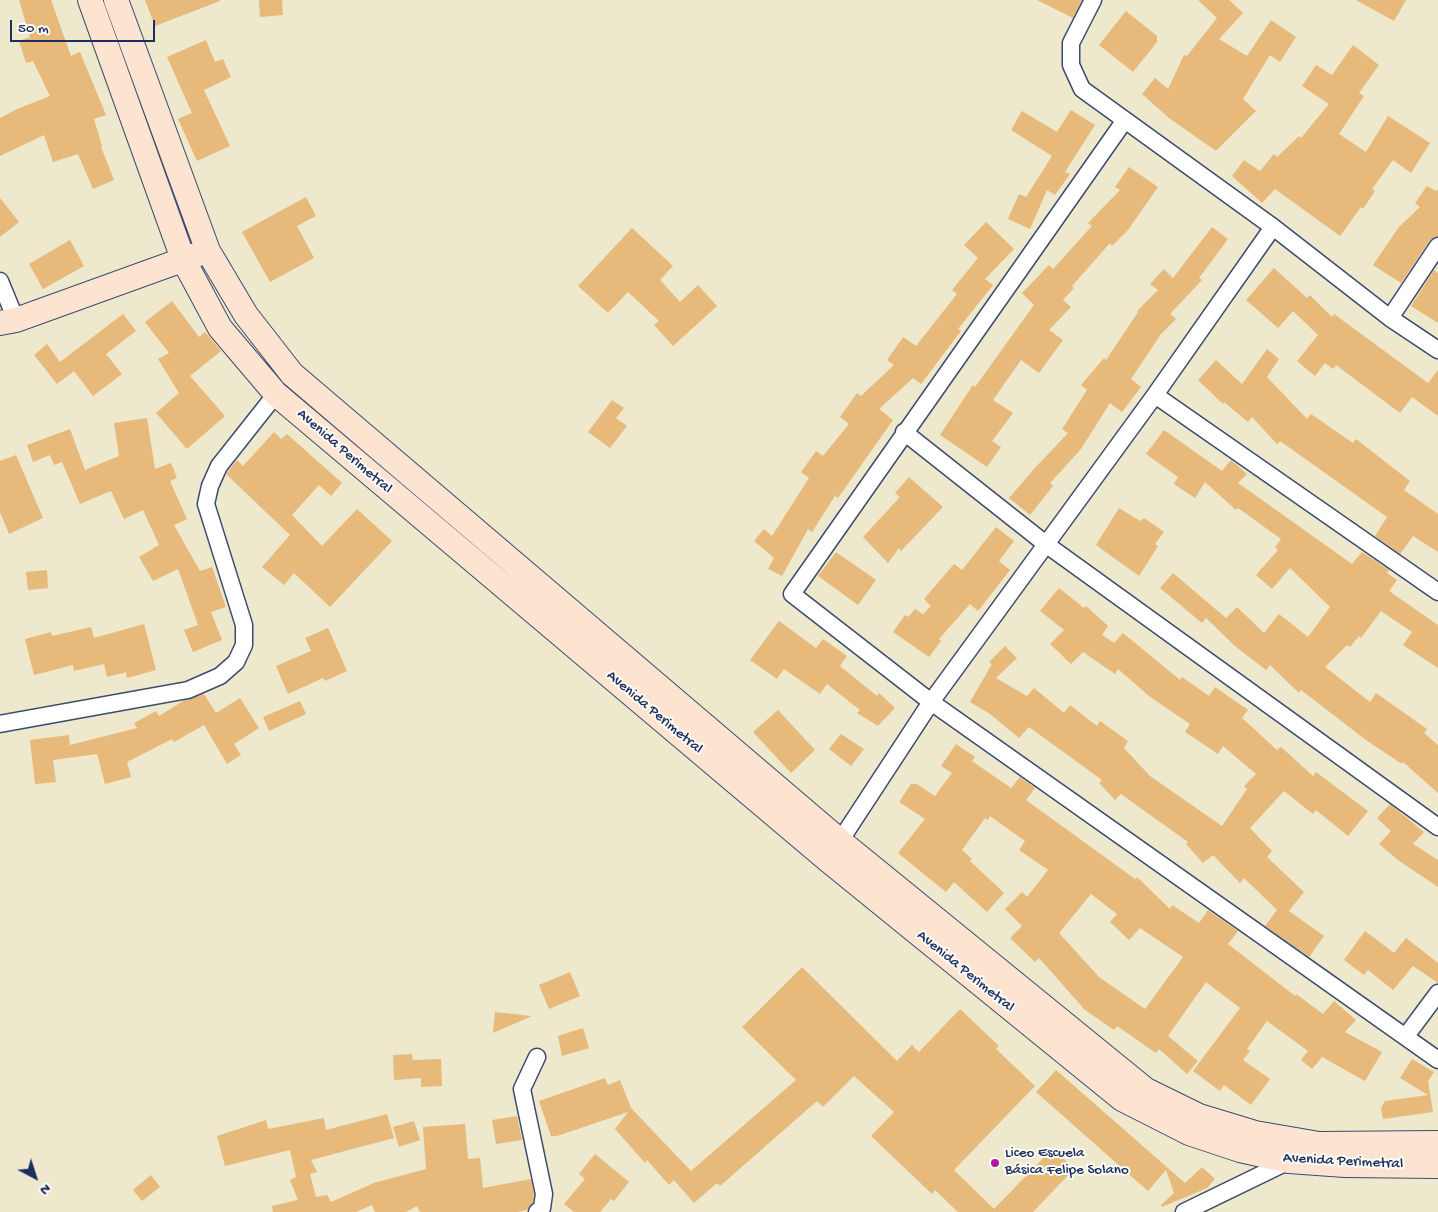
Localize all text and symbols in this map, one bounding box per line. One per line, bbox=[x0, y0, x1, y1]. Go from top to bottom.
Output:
scale bar bbox=[12, 10, 158, 42]
text: 50 m bbox=[18, 20, 49, 38]
street label: Avenida Perimetral bbox=[293, 406, 395, 498]
street label: Avenida Perimetral bbox=[602, 667, 706, 759]
street label: Avenida Perimetral bbox=[913, 927, 1017, 1017]
place label: Liceo Escuela Básica Felipe Solano bbox=[1005, 1145, 1129, 1180]
street label: Avenida Perimetral bbox=[1282, 1150, 1404, 1174]
north arrow bbox=[10, 1152, 60, 1202]
marker: Liceo Escuela Básica Felipe Solano bbox=[989, 1157, 1001, 1169]
text: N bbox=[36, 1179, 54, 1198]

